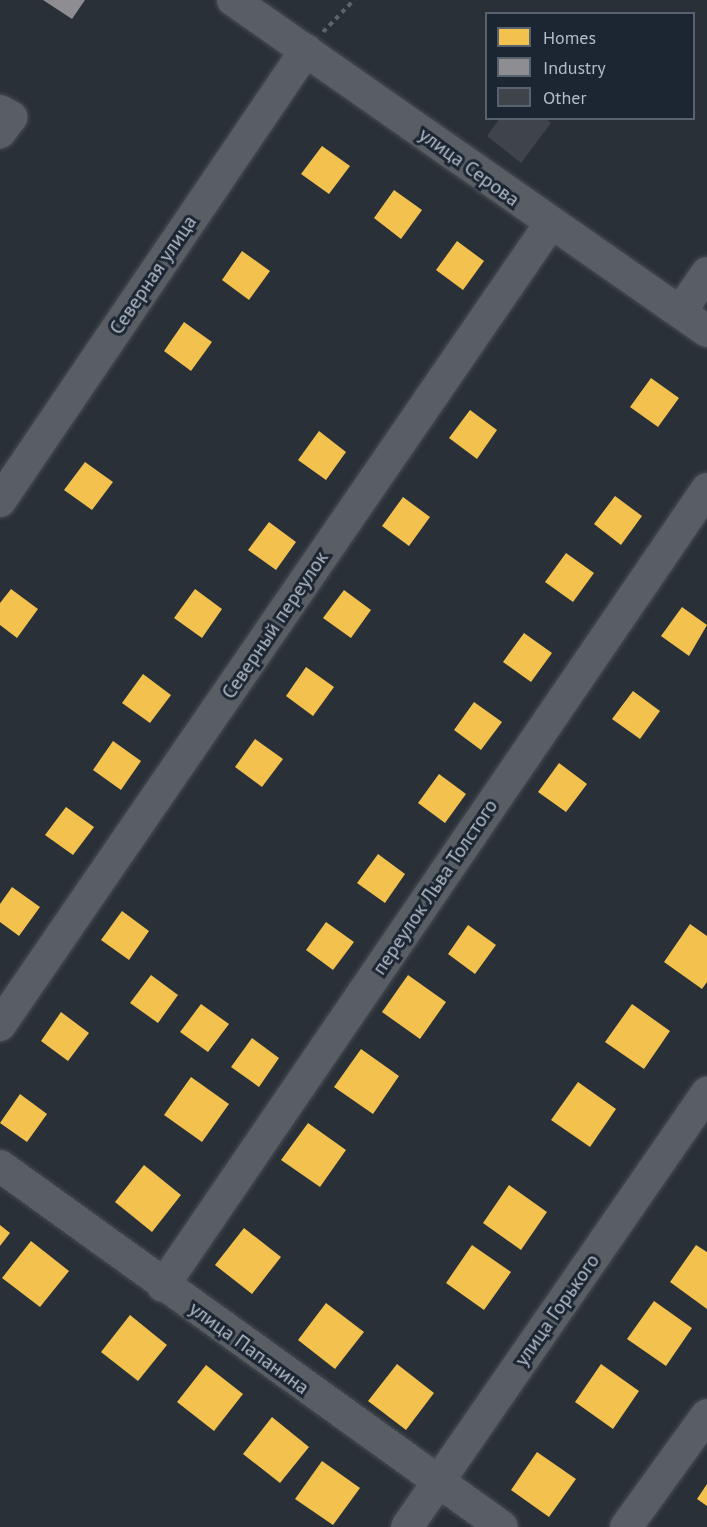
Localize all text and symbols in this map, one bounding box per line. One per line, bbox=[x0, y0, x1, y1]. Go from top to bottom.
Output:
legend bbox=[485, 12, 695, 120]
text: Homes bbox=[543, 26, 596, 49]
text: Industry bbox=[543, 56, 606, 79]
text: Other bbox=[543, 86, 587, 109]
street label: улица Серова bbox=[414, 122, 524, 212]
street label: Северная улица bbox=[104, 211, 202, 339]
street label: Северный переулок bbox=[217, 547, 333, 703]
street label: переулок Льва Толстого bbox=[367, 794, 503, 980]
street label: улица Горького bbox=[509, 1249, 605, 1371]
street label: улица Папанина bbox=[184, 1296, 314, 1400]

